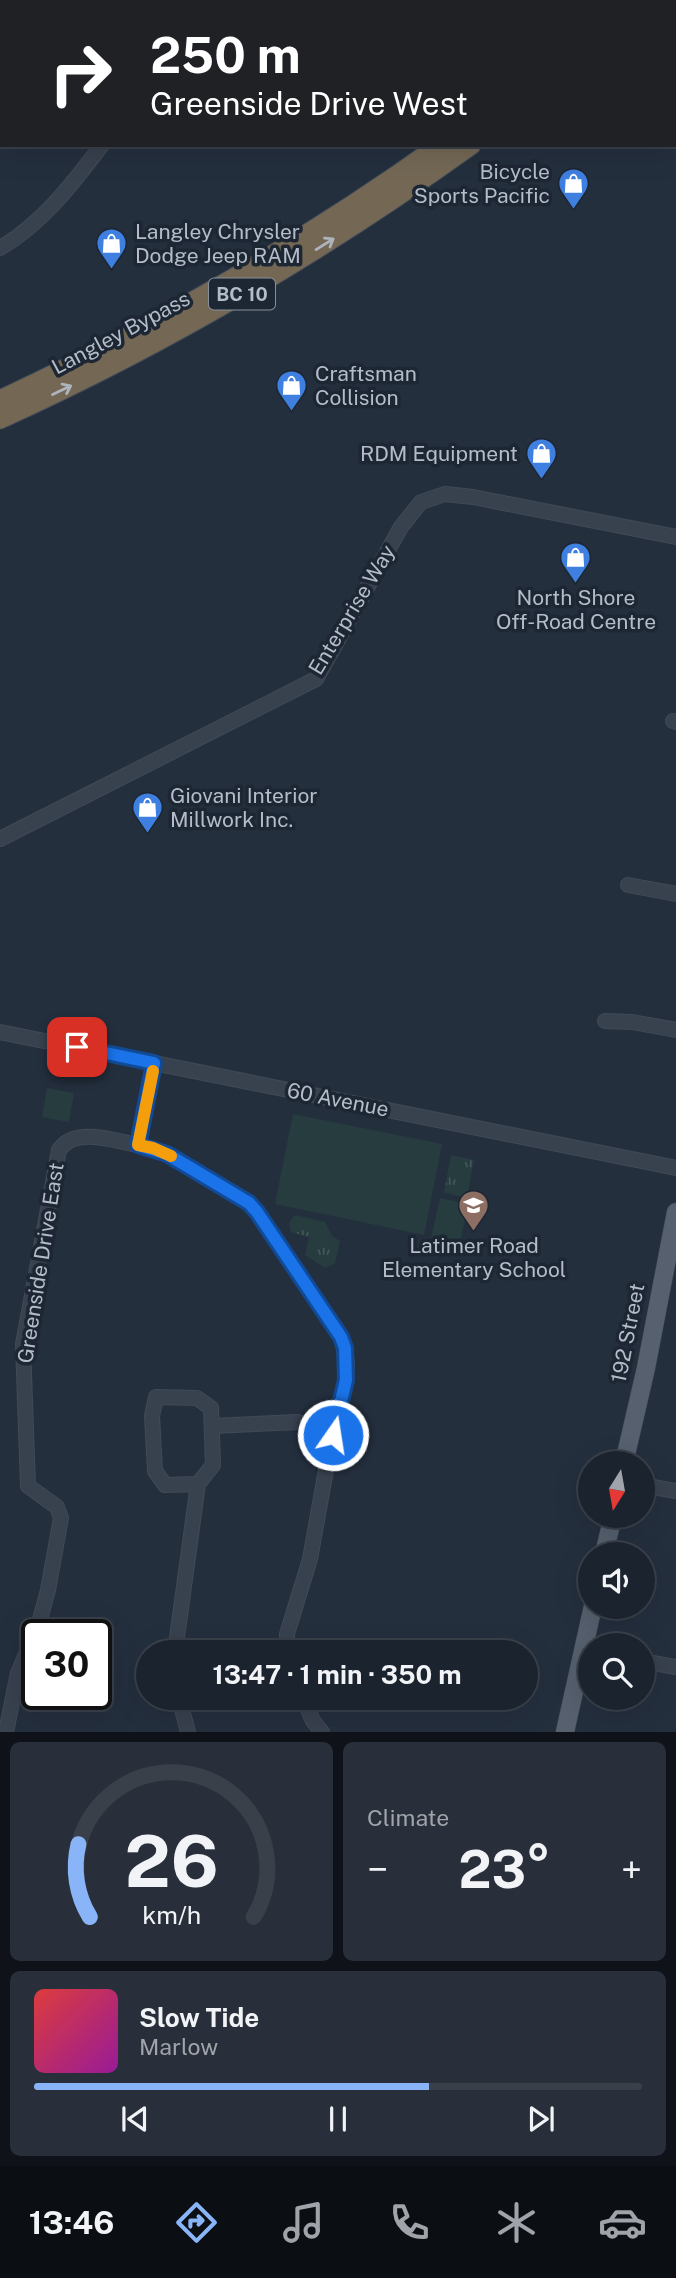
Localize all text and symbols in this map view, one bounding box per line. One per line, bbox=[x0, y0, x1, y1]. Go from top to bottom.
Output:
text: 250 m bbox=[150, 26, 301, 84]
icon: right bbox=[35, 28, 126, 119]
text: Greenside Drive West bbox=[150, 85, 468, 122]
place label: Bicycle Sports Pacific bbox=[414, 159, 550, 208]
shop icon: Bicycle Sports Pacific bbox=[556, 167, 590, 211]
place label: Langley Chrysler Dodge Jeep RAM bbox=[135, 219, 301, 268]
shop icon: Langley Chrysler Dodge Jeep RAM bbox=[95, 227, 129, 271]
one-way arrow bbox=[314, 237, 334, 251]
road number: BC 10 bbox=[209, 278, 275, 310]
street label: Langley Bypass bbox=[47, 286, 194, 379]
place label: Craftsman Collision bbox=[315, 361, 417, 410]
shop icon: Craftsman Collision bbox=[275, 369, 309, 413]
one-way arrow bbox=[51, 383, 72, 396]
shop icon: RDM Equipment bbox=[524, 437, 558, 481]
place label: RDM Equipment bbox=[360, 441, 518, 466]
street label: Enterprise Way bbox=[303, 540, 400, 679]
shop icon: North Shore Off-Road Centre bbox=[559, 541, 593, 585]
place label: North Shore Off-Road Centre bbox=[496, 585, 656, 634]
place label: Giovani Interior Millwork Inc. bbox=[170, 783, 318, 832]
shop icon: Giovani Interior Millwork Inc. bbox=[130, 791, 164, 835]
pin bbox=[47, 1017, 107, 1077]
icon: arrive bbox=[58, 1028, 96, 1066]
street label: 60 Avenue bbox=[285, 1077, 391, 1122]
street label: Greenside Drive East bbox=[12, 1161, 69, 1365]
school or university icon: Latimer Road Elementary School bbox=[457, 1189, 491, 1233]
place label: Latimer Road Elementary School bbox=[382, 1233, 566, 1282]
street label: 192 Street bbox=[606, 1281, 649, 1385]
position arrow bbox=[296, 1398, 370, 1472]
north arrow bbox=[578, 1451, 654, 1528]
map controls bbox=[578, 1451, 655, 1710]
button: sound bbox=[578, 1542, 655, 1619]
speed limit sign: 30 bbox=[21, 1619, 112, 1710]
button: search bbox=[578, 1633, 655, 1710]
text: 13:47 · 1 min · 350 m bbox=[213, 1659, 461, 1690]
text: Climate bbox=[367, 1804, 449, 1831]
text: 26 bbox=[124, 1819, 219, 1904]
text: 23° bbox=[458, 1839, 551, 1900]
text: − bbox=[367, 1847, 388, 1892]
text: + bbox=[621, 1847, 642, 1892]
text: km/h bbox=[142, 1900, 201, 1930]
text: Slow Tide bbox=[139, 2002, 259, 2033]
text: Marlow bbox=[139, 2033, 218, 2060]
icon: previous bbox=[116, 2100, 154, 2138]
icon: pause bbox=[319, 2100, 357, 2138]
icon: next bbox=[522, 2100, 560, 2138]
icon: directions bbox=[172, 2198, 221, 2247]
icon: music bbox=[279, 2198, 328, 2247]
icon: phone bbox=[385, 2198, 434, 2247]
icon: climate bbox=[492, 2198, 541, 2247]
icon: car bbox=[598, 2198, 647, 2247]
text: 13:46 bbox=[29, 2204, 114, 2241]

